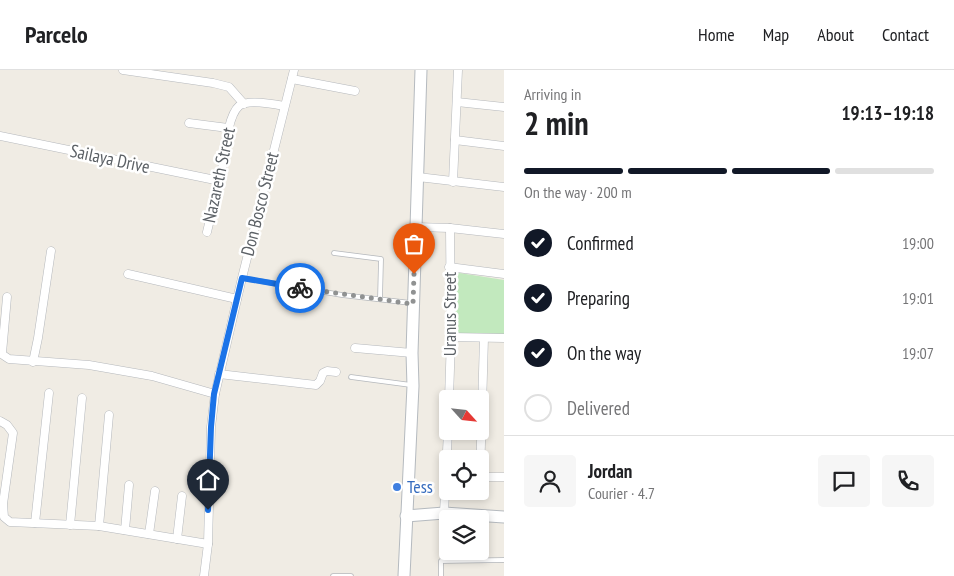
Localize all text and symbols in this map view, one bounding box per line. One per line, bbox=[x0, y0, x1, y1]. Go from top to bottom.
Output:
text: Parcelo bbox=[25, 19, 88, 50]
text: Home bbox=[698, 23, 735, 46]
text: Map bbox=[763, 23, 789, 46]
text: About bbox=[817, 23, 854, 46]
text: Contact bbox=[882, 23, 929, 46]
text: Arriving in bbox=[524, 84, 581, 104]
text: 19:13–19:18 bbox=[841, 101, 934, 125]
text: 2 min bbox=[524, 102, 589, 144]
street label: Nazareth Street bbox=[197, 125, 240, 225]
street label: Sailaya Drive bbox=[68, 139, 152, 178]
street label: Don Bosco Street bbox=[236, 150, 284, 258]
text: On the way · 200 m bbox=[524, 182, 632, 202]
pin bbox=[393, 223, 435, 274]
icon: check bbox=[524, 229, 552, 257]
icon: bag bbox=[400, 230, 428, 258]
text: Confirmed bbox=[567, 231, 634, 255]
text: 19:00 bbox=[902, 233, 934, 253]
courier bbox=[275, 263, 325, 313]
street label: Uranus Street bbox=[438, 272, 461, 356]
icon: bike bbox=[286, 274, 314, 302]
icon: check bbox=[524, 284, 552, 312]
text: Preparing bbox=[567, 286, 630, 310]
text: 19:01 bbox=[902, 288, 934, 308]
icon: check bbox=[524, 339, 552, 367]
text: On the way bbox=[567, 341, 641, 365]
text: 19:07 bbox=[902, 343, 934, 363]
north arrow bbox=[439, 390, 489, 440]
map controls bbox=[439, 390, 489, 560]
text: Delivered bbox=[567, 396, 630, 420]
button: locate bbox=[439, 450, 489, 500]
button: person bbox=[524, 455, 576, 507]
button: chat bbox=[818, 455, 870, 507]
button: phone bbox=[882, 455, 934, 507]
pin bbox=[187, 459, 229, 510]
text: Jordan bbox=[588, 459, 632, 483]
icon: home bbox=[194, 466, 222, 494]
place label: Tess bbox=[407, 475, 433, 498]
marker: Tess bbox=[391, 481, 403, 493]
text: Courier · 4.7 bbox=[588, 483, 655, 503]
button: layers bbox=[439, 510, 489, 560]

